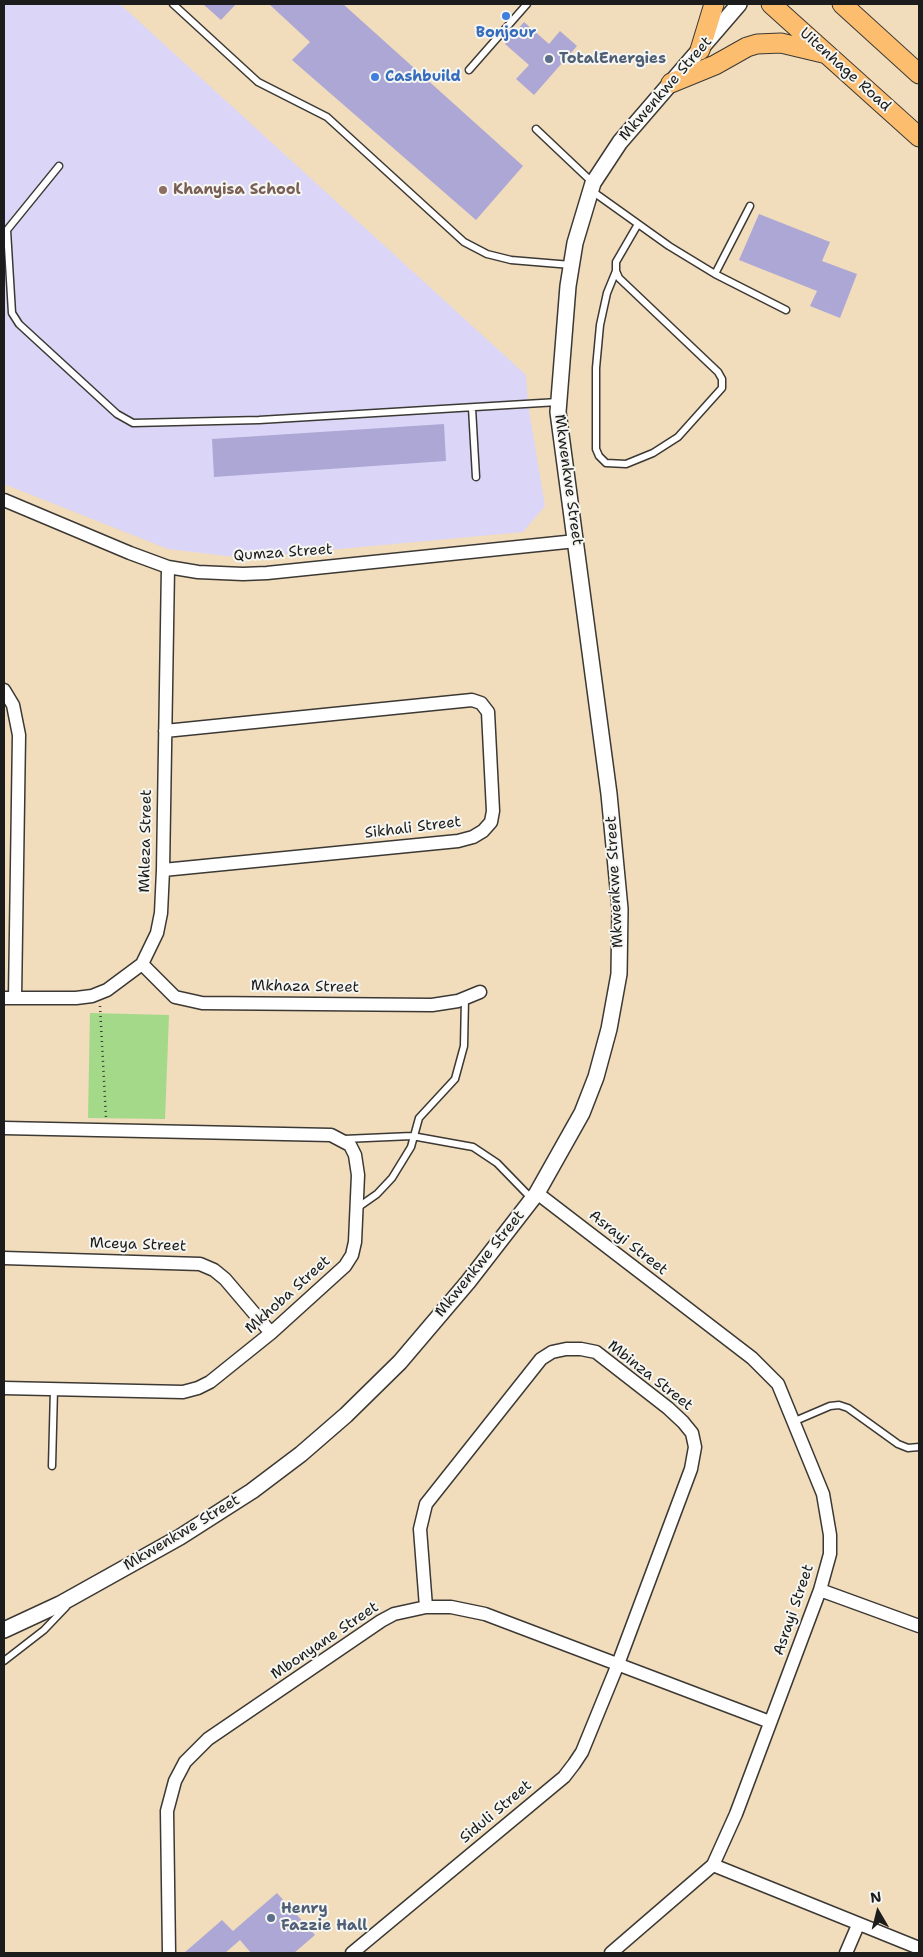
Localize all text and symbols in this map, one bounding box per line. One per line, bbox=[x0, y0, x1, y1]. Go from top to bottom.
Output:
marker: Bonjour bbox=[500, 10, 512, 22]
place label: Bonjour bbox=[476, 24, 536, 42]
street label: Uitenhage Road bbox=[796, 24, 894, 116]
street label: Mkwenkwe Street bbox=[616, 33, 716, 145]
place label: TotalEnergies bbox=[559, 50, 666, 68]
marker: TotalEnergies bbox=[543, 53, 555, 65]
place label: Cashbuild bbox=[385, 68, 461, 86]
marker: Cashbuild bbox=[369, 71, 381, 83]
place label: Khanyisa School bbox=[173, 181, 301, 199]
marker: Khanyisa School bbox=[157, 184, 169, 196]
street label: Mkwenkwe Street bbox=[550, 413, 586, 547]
street label: Qumza Street bbox=[233, 541, 333, 565]
street label: Mhleza Street bbox=[136, 789, 156, 893]
street label: Sikhali Street bbox=[364, 813, 462, 843]
street label: Mkwenkwe Street bbox=[603, 816, 627, 948]
street label: Mkhaza Street bbox=[251, 977, 359, 997]
street label: Mkwenkwe Street bbox=[431, 1207, 529, 1321]
street label: Asrayi Street bbox=[585, 1207, 671, 1279]
street label: Mceya Street bbox=[89, 1234, 187, 1256]
street label: Mkhoba Street bbox=[242, 1252, 334, 1338]
street label: Mbinza Street bbox=[604, 1337, 696, 1415]
street label: Mkwenkwe Street bbox=[121, 1491, 243, 1575]
street label: Asrayi Street bbox=[770, 1562, 818, 1658]
street label: Mbonyane Street bbox=[268, 1598, 382, 1684]
street label: Siduli Street bbox=[456, 1777, 536, 1847]
north arrow bbox=[853, 1887, 903, 1937]
text: N bbox=[869, 1887, 883, 1907]
place label: Henry Fazzie Hall bbox=[281, 1900, 367, 1935]
marker: Henry Fazzie Hall bbox=[265, 1912, 277, 1924]

